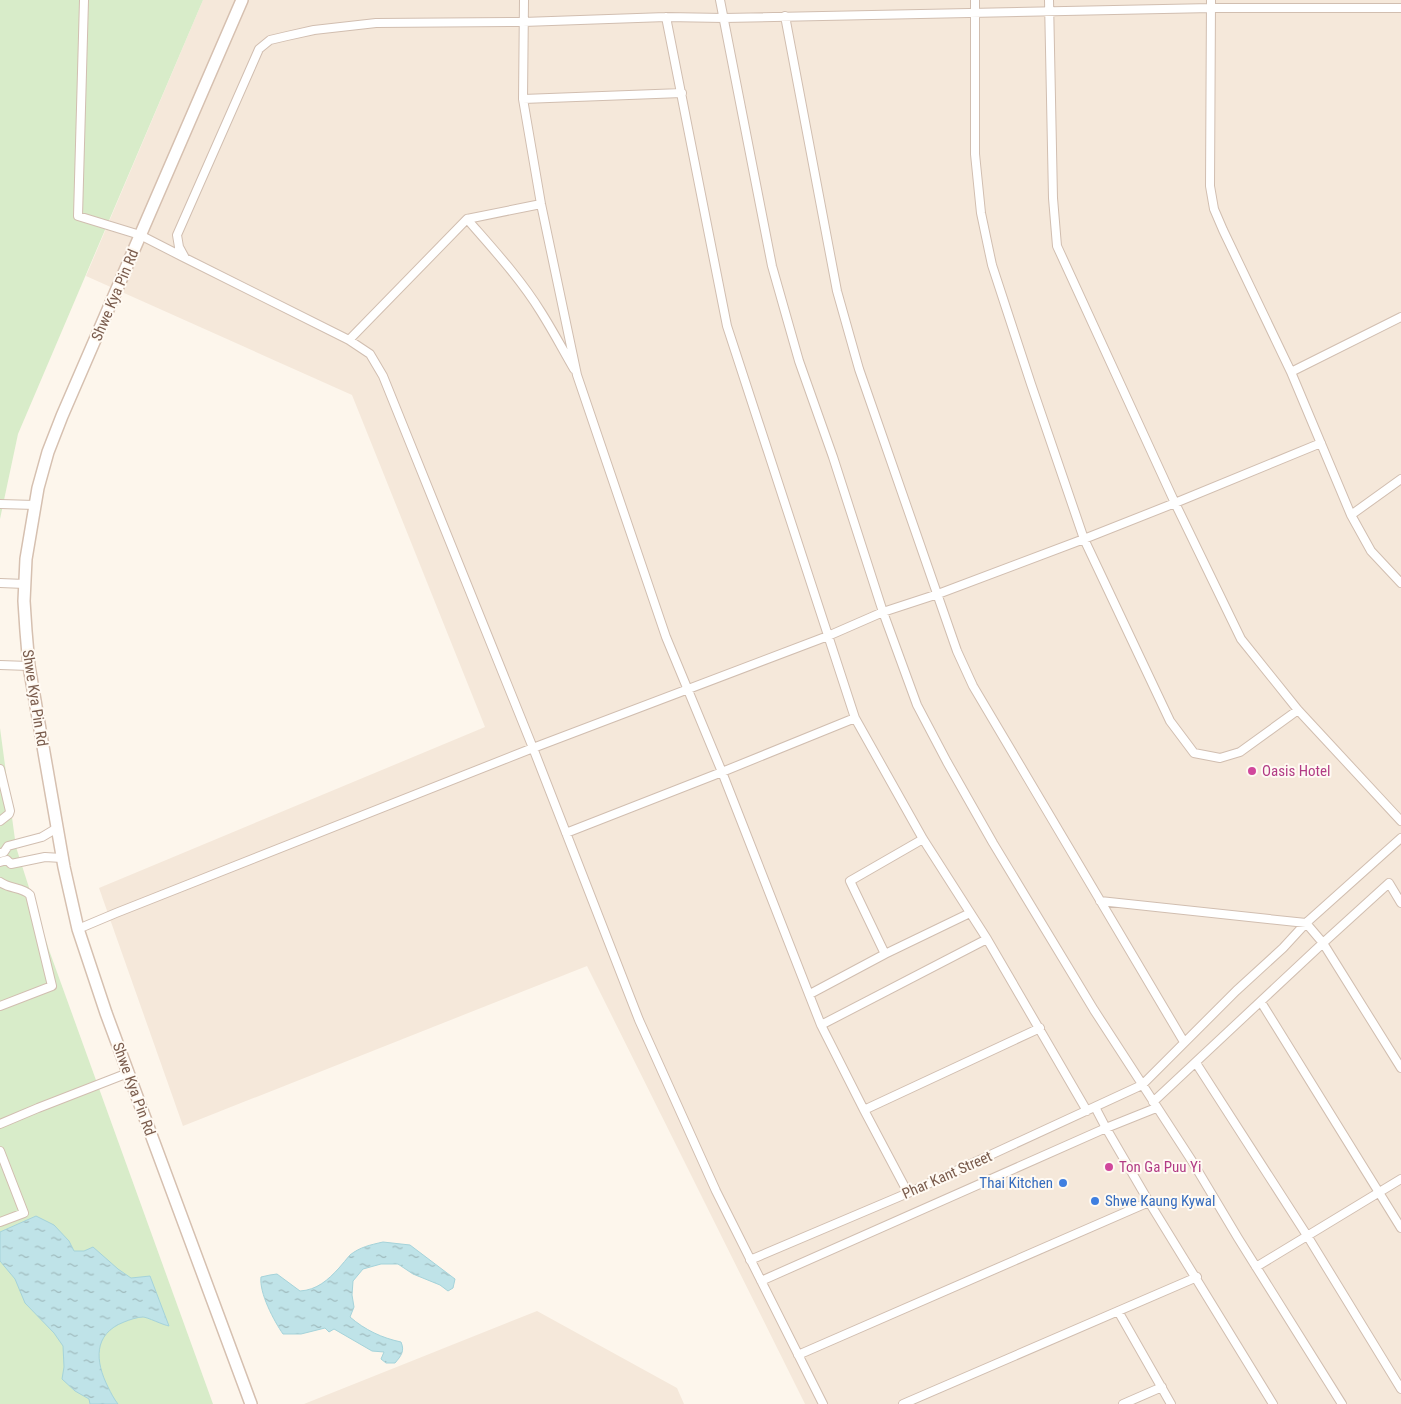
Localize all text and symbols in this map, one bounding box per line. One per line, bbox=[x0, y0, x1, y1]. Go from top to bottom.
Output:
street label: Shwe Kya Pin Rd bbox=[88, 246, 142, 344]
street label: Shwe Kya Pin Rd bbox=[18, 648, 52, 748]
place label: Oasis Hotel bbox=[1262, 762, 1331, 780]
marker: Oasis Hotel bbox=[1246, 765, 1258, 777]
street label: Shwe Kya Pin Rd bbox=[109, 1040, 159, 1138]
street label: Phar Kant Street bbox=[899, 1147, 995, 1203]
place label: Ton Ga Puu Yi bbox=[1119, 1158, 1201, 1176]
marker: Ton Ga Puu Yi bbox=[1103, 1161, 1115, 1173]
place label: Thai Kitchen bbox=[979, 1174, 1053, 1192]
marker: Thai Kitchen bbox=[1057, 1177, 1069, 1189]
place label: Shwe Kaung Kywal bbox=[1105, 1192, 1215, 1210]
marker: Shwe Kaung Kywal bbox=[1089, 1195, 1101, 1207]

